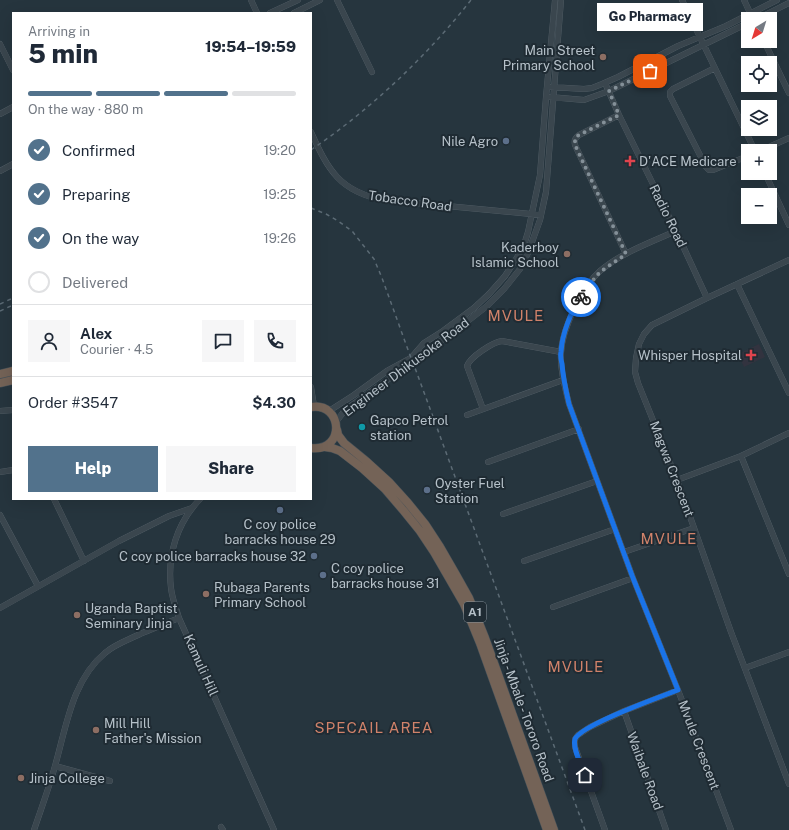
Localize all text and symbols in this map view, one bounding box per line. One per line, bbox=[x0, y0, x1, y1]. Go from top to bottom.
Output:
callout: Go Pharmacy bbox=[597, 3, 703, 31]
text: Go Pharmacy bbox=[608, 9, 692, 24]
north arrow bbox=[741, 12, 777, 48]
map controls bbox=[741, 12, 777, 224]
text: Arriving in bbox=[28, 24, 90, 39]
text: 5 min bbox=[28, 38, 98, 69]
text: 19:54–19:59 bbox=[205, 38, 296, 55]
place label: Main Street Primary School bbox=[503, 43, 595, 73]
marker: Main Street Primary School bbox=[598, 52, 608, 62]
pin bbox=[633, 54, 667, 88]
button: locate bbox=[741, 56, 777, 92]
icon: bag bbox=[639, 60, 661, 82]
button: layers bbox=[741, 100, 777, 136]
text: On the way · 880 m bbox=[28, 102, 143, 117]
place label: Nile Agro bbox=[441, 134, 498, 149]
marker: Nile Agro bbox=[501, 136, 511, 146]
icon: check bbox=[28, 139, 50, 161]
text: Confirmed bbox=[62, 142, 135, 159]
text: 19:20 bbox=[264, 143, 296, 158]
button: + bbox=[741, 144, 777, 180]
place label: D'ACE Medicare bbox=[639, 154, 737, 169]
marker: D'ACE Medicare bbox=[624, 155, 636, 167]
street label: Radio Road bbox=[646, 182, 690, 250]
icon: check bbox=[28, 183, 50, 205]
text: Preparing bbox=[62, 186, 131, 203]
text: 19:25 bbox=[263, 187, 296, 202]
street label: Tobacco Road bbox=[367, 188, 453, 214]
button: − bbox=[741, 188, 777, 224]
icon: check bbox=[28, 227, 50, 249]
text: On the way bbox=[62, 230, 139, 247]
text: 19:26 bbox=[264, 231, 296, 246]
place label: Kaderboy Islamic School bbox=[471, 240, 559, 270]
marker: Kaderboy Islamic School bbox=[562, 249, 572, 259]
text: Delivered bbox=[62, 274, 128, 291]
courier bbox=[561, 277, 601, 317]
icon: bike bbox=[570, 286, 592, 308]
district label: MVULE bbox=[488, 307, 544, 324]
street label: Engineer Dhikusoka Road bbox=[340, 315, 472, 419]
button: person bbox=[28, 320, 70, 362]
button: chat bbox=[202, 320, 244, 362]
button: phone bbox=[254, 320, 296, 362]
text: Alex bbox=[80, 325, 112, 342]
text: Courier · 4.5 bbox=[80, 342, 153, 357]
place label: Whisper Hospital bbox=[638, 348, 742, 363]
marker: Whisper Hospital bbox=[745, 349, 757, 361]
text: Order #3547 bbox=[28, 394, 118, 411]
text: $4.30 bbox=[252, 394, 296, 411]
place label: Gapco Petrol station bbox=[370, 413, 449, 443]
street label: Magwa Crescent bbox=[647, 419, 697, 519]
marker: Gapco Petrol station bbox=[357, 422, 367, 432]
button: Help bbox=[28, 446, 158, 492]
button: Share bbox=[166, 446, 296, 492]
place label: Oyster Fuel Station bbox=[435, 476, 505, 506]
marker: Oyster Fuel Station bbox=[422, 485, 432, 495]
marker: C coy police barracks house 29 bbox=[275, 505, 285, 515]
place label: C coy police barracks house 29 bbox=[224, 517, 336, 547]
district label: MVULE bbox=[641, 530, 697, 547]
place label: C coy police barracks house 32 bbox=[119, 549, 306, 564]
marker: C coy police barracks house 32 bbox=[309, 551, 319, 561]
place label: C coy police barracks house 31 bbox=[331, 561, 440, 591]
marker: C coy police barracks house 31 bbox=[318, 570, 328, 580]
place label: Rubaga Parents Primary School bbox=[214, 580, 310, 610]
marker: Rubaga Parents Primary School bbox=[201, 589, 211, 599]
place label: Uganda Baptist Seminary Jinja bbox=[85, 601, 178, 631]
road number: A1 bbox=[464, 602, 486, 622]
marker: Uganda Baptist Seminary Jinja bbox=[72, 610, 82, 620]
street label: Kamuli Hill bbox=[181, 632, 221, 698]
street label: Jinja - Mbale - Tororo Road bbox=[491, 636, 557, 784]
district label: MVULE bbox=[548, 658, 604, 675]
street label: Mvule Crescent bbox=[675, 698, 723, 792]
place label: Mill Hill Father's Mission bbox=[104, 716, 201, 746]
district label: SPECAIL AREA bbox=[315, 719, 433, 736]
marker: Mill Hill Father's Mission bbox=[91, 725, 101, 735]
street label: Waibale Road bbox=[624, 730, 666, 812]
pin bbox=[568, 758, 602, 792]
icon: home bbox=[574, 764, 596, 786]
place label: Jinja College bbox=[29, 771, 105, 786]
marker: Jinja College bbox=[16, 773, 26, 783]

